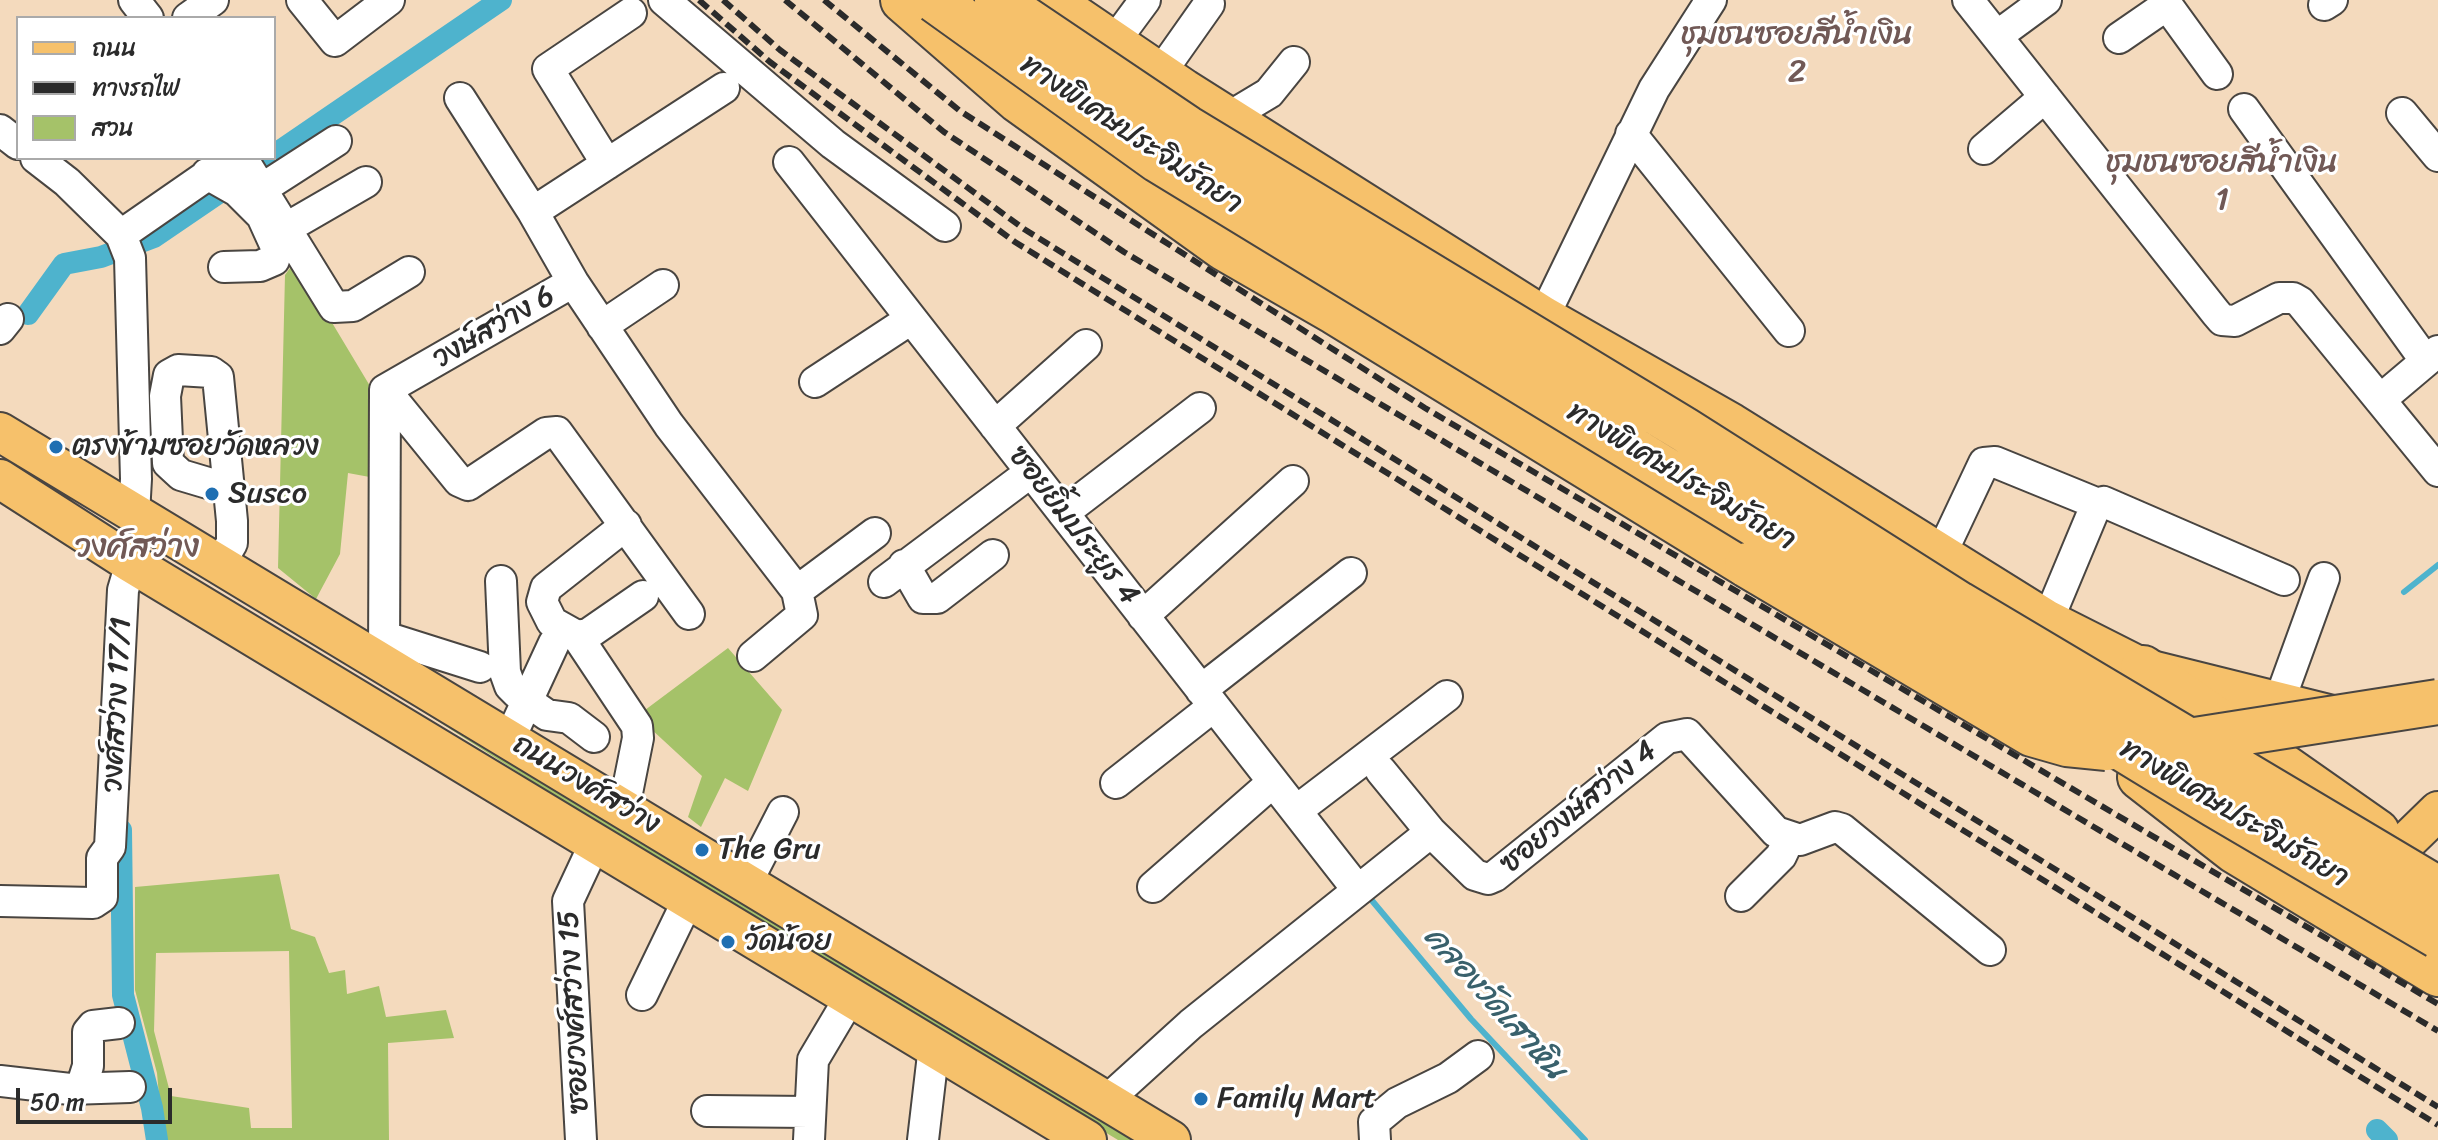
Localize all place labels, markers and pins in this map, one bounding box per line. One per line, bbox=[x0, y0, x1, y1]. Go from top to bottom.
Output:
place label: ตรงข้ามซอยวัดหลวง bbox=[72, 429, 319, 465]
marker: ตรงข้ามซอยวัดหลวง bbox=[47, 438, 65, 456]
place label: Susco bbox=[228, 476, 307, 512]
marker: Susco bbox=[203, 485, 221, 503]
place label: The Gru bbox=[718, 832, 821, 868]
marker: The Gru bbox=[693, 841, 711, 859]
place label: วัดน้อย bbox=[744, 924, 832, 960]
marker: วัดน้อย bbox=[719, 933, 737, 951]
place label: Family Mart bbox=[1217, 1081, 1376, 1117]
marker: Family Mart bbox=[1192, 1090, 1210, 1108]

